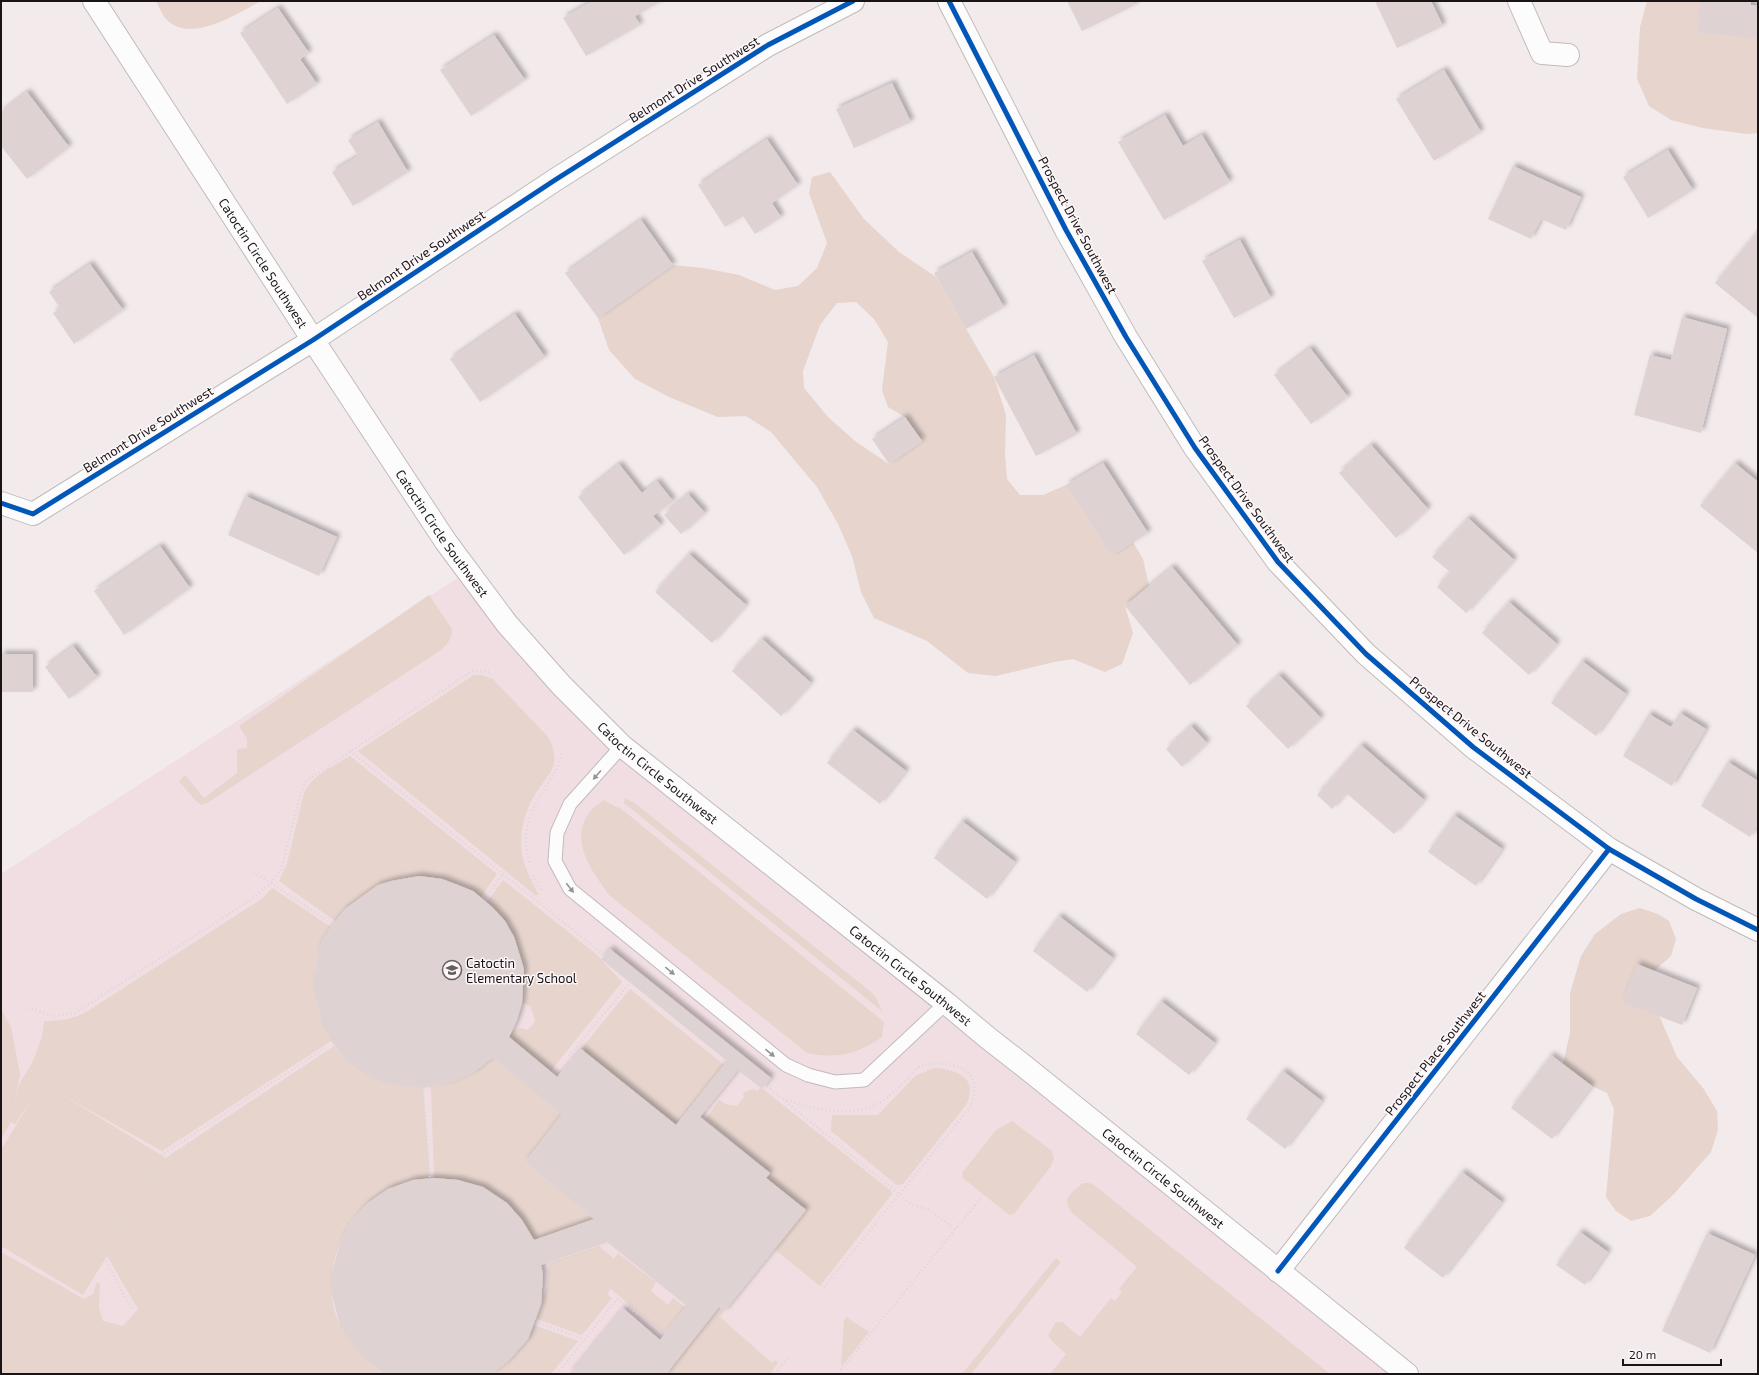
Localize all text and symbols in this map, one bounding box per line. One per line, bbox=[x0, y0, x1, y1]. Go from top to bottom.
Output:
street label: Belmont Drive Southwest bbox=[626, 32, 762, 126]
street label: Prospect Drive Southwest bbox=[1035, 154, 1121, 296]
street label: Catoctin Circle Southwest bbox=[215, 195, 311, 331]
street label: Belmont Drive Southwest bbox=[354, 206, 488, 304]
street label: Belmont Drive Southwest bbox=[80, 382, 216, 476]
street label: Prospect Drive Southwest bbox=[1196, 432, 1298, 566]
street label: Catoctin Circle Southwest bbox=[392, 466, 492, 600]
street label: Prospect Drive Southwest bbox=[1407, 673, 1536, 781]
street label: Catoctin Circle Southwest bbox=[594, 718, 721, 827]
one-way arrow bbox=[592, 770, 601, 780]
one-way arrow bbox=[566, 882, 574, 893]
street label: Catoctin Circle Southwest bbox=[846, 922, 975, 1029]
place label: Catoctin Elementary School bbox=[466, 955, 577, 986]
school or university icon: Catoctin Elementary School bbox=[441, 959, 463, 981]
one-way arrow bbox=[664, 966, 675, 975]
street label: Prospect Place Southwest bbox=[1381, 987, 1489, 1119]
one-way arrow bbox=[765, 1049, 776, 1057]
street label: Catoctin Circle Southwest bbox=[1099, 1124, 1227, 1232]
scale bar bbox=[1623, 1341, 1721, 1367]
text: 20 m bbox=[1629, 1347, 1656, 1361]

